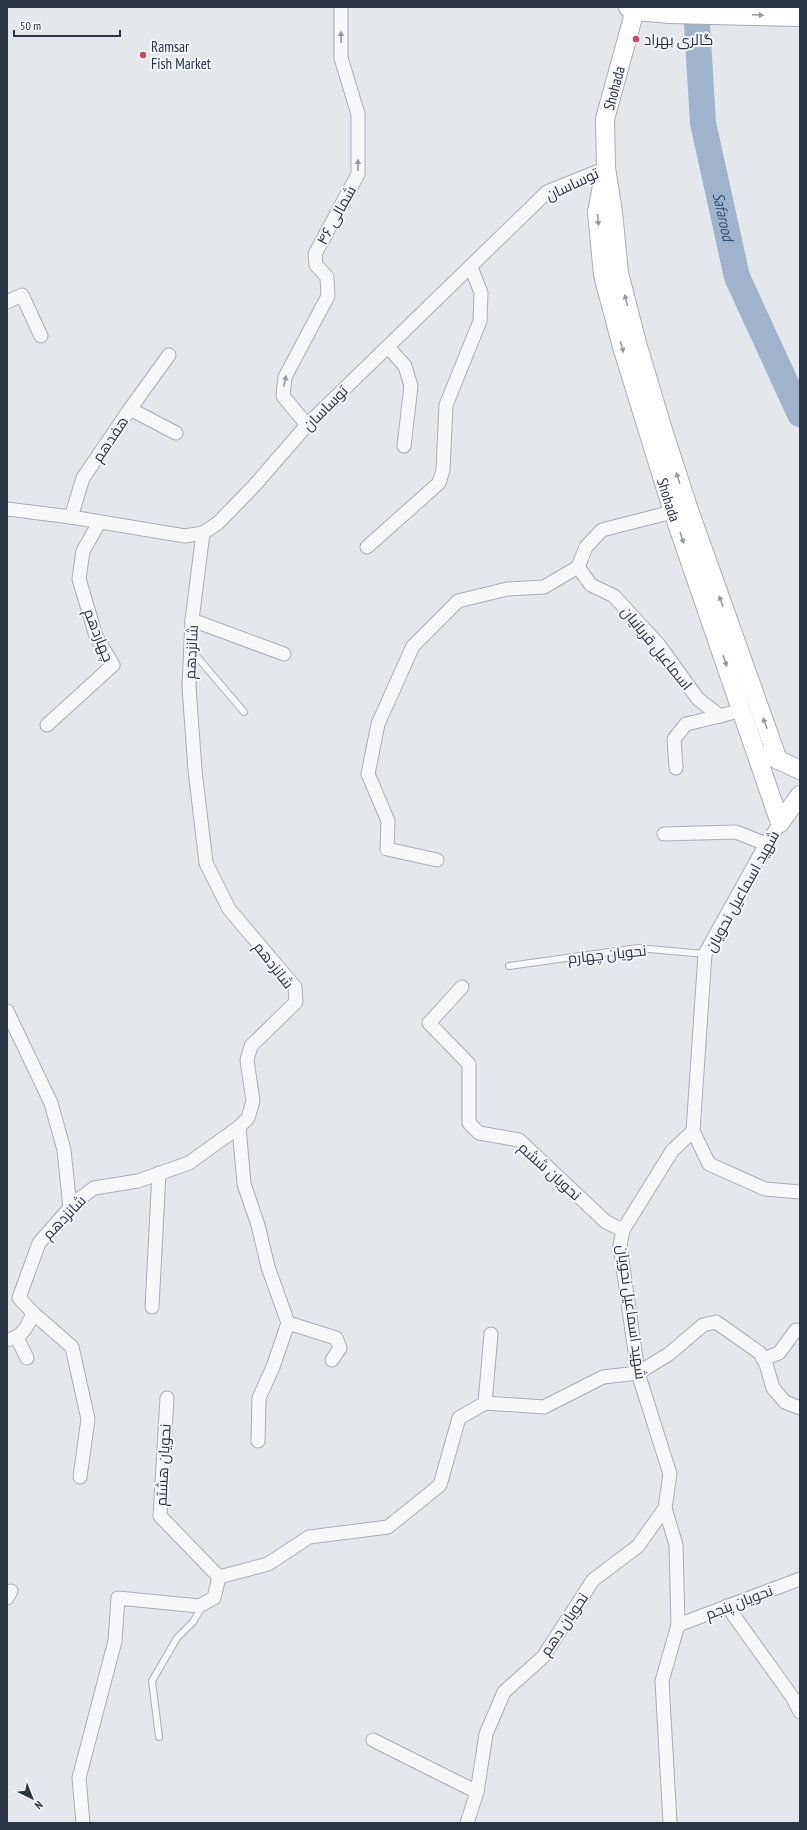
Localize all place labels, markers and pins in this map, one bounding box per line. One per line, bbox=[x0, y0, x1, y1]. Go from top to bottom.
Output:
place label: گالری بهراد bbox=[644, 30, 713, 50]
marker: گالری بهراد bbox=[631, 34, 641, 44]
place label: Ramsar Fish Market bbox=[151, 37, 211, 73]
marker: Ramsar Fish Market bbox=[138, 50, 148, 60]

